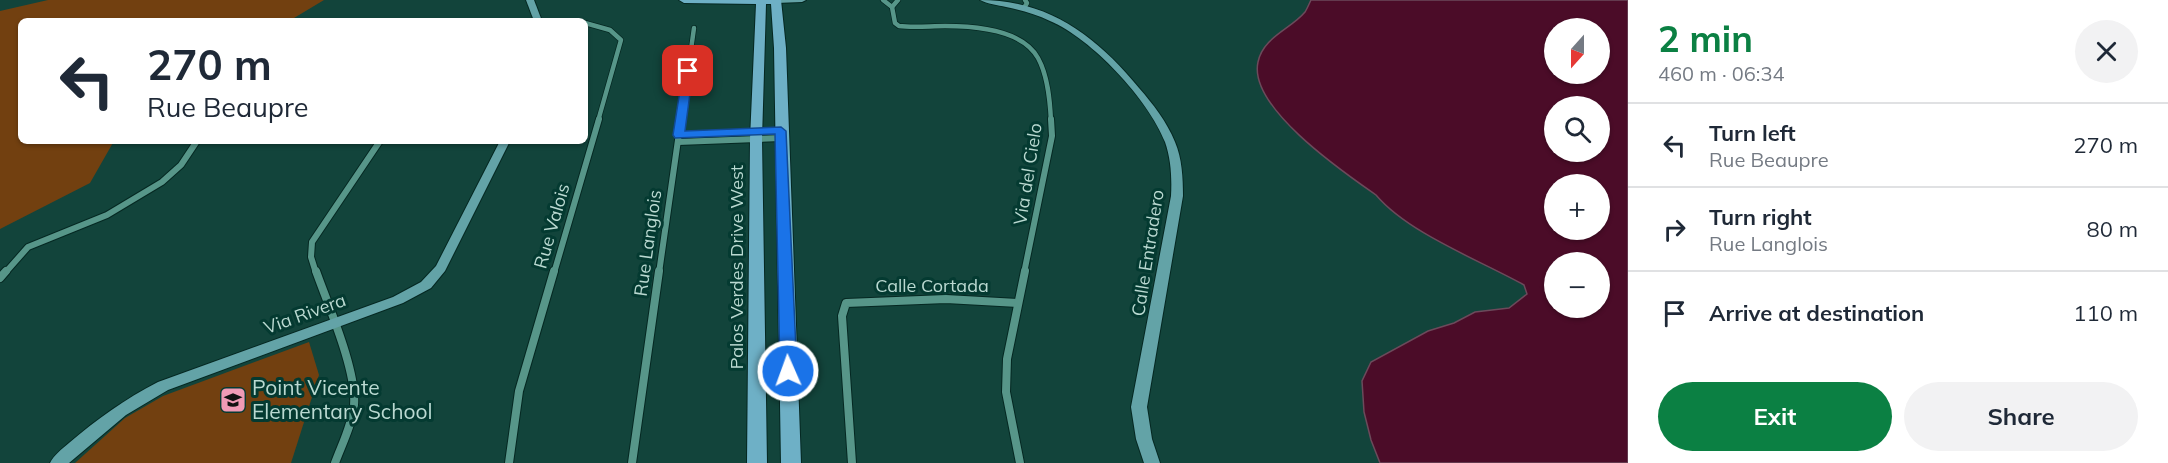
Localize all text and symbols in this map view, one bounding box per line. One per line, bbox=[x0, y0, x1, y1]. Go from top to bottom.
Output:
text: 2 min bbox=[1658, 16, 1753, 61]
north arrow bbox=[1544, 18, 1610, 84]
map controls bbox=[1544, 18, 1610, 318]
button: close bbox=[2075, 20, 2138, 83]
text: 270 m bbox=[147, 38, 272, 91]
icon: left bbox=[48, 42, 126, 120]
pin bbox=[662, 45, 713, 96]
icon: arrive bbox=[671, 54, 704, 87]
text: 460 m · 06:34 bbox=[1658, 61, 1784, 86]
text: Rue Beaupre bbox=[147, 90, 308, 124]
button: search bbox=[1544, 96, 1610, 162]
text: Turn left bbox=[1709, 119, 1796, 147]
street label: Via del Cielo bbox=[1008, 121, 1047, 227]
icon: left bbox=[1658, 129, 1691, 162]
text: 270 m bbox=[2073, 131, 2138, 159]
text: Rue Beaupre bbox=[1709, 147, 1829, 172]
street label: Palos Verdes Drive West bbox=[725, 165, 748, 369]
button: + bbox=[1544, 174, 1610, 240]
street label: Rue Valois bbox=[528, 181, 575, 271]
street label: Rue Langlois bbox=[629, 188, 666, 298]
street label: Calle Entradero bbox=[1126, 188, 1169, 318]
text: Turn right bbox=[1709, 203, 1812, 231]
icon: right bbox=[1658, 213, 1691, 246]
text: 80 m bbox=[2087, 215, 2138, 243]
text: Rue Langlois bbox=[1709, 231, 1828, 256]
button: − bbox=[1544, 252, 1610, 318]
street label: Calle Cortada bbox=[875, 274, 989, 297]
street label: Via Rivera bbox=[261, 288, 349, 339]
icon: arrive bbox=[1658, 297, 1691, 330]
text: Arrive at destination bbox=[1709, 299, 1924, 327]
text: 110 m bbox=[2073, 299, 2138, 327]
position arrow bbox=[756, 339, 820, 403]
place label: Point Vicente Elementary School bbox=[252, 374, 433, 424]
button: Exit bbox=[1658, 382, 1892, 451]
button: Share bbox=[1904, 382, 2138, 451]
school or university icon: Point Vicente Elementary School bbox=[218, 385, 248, 415]

